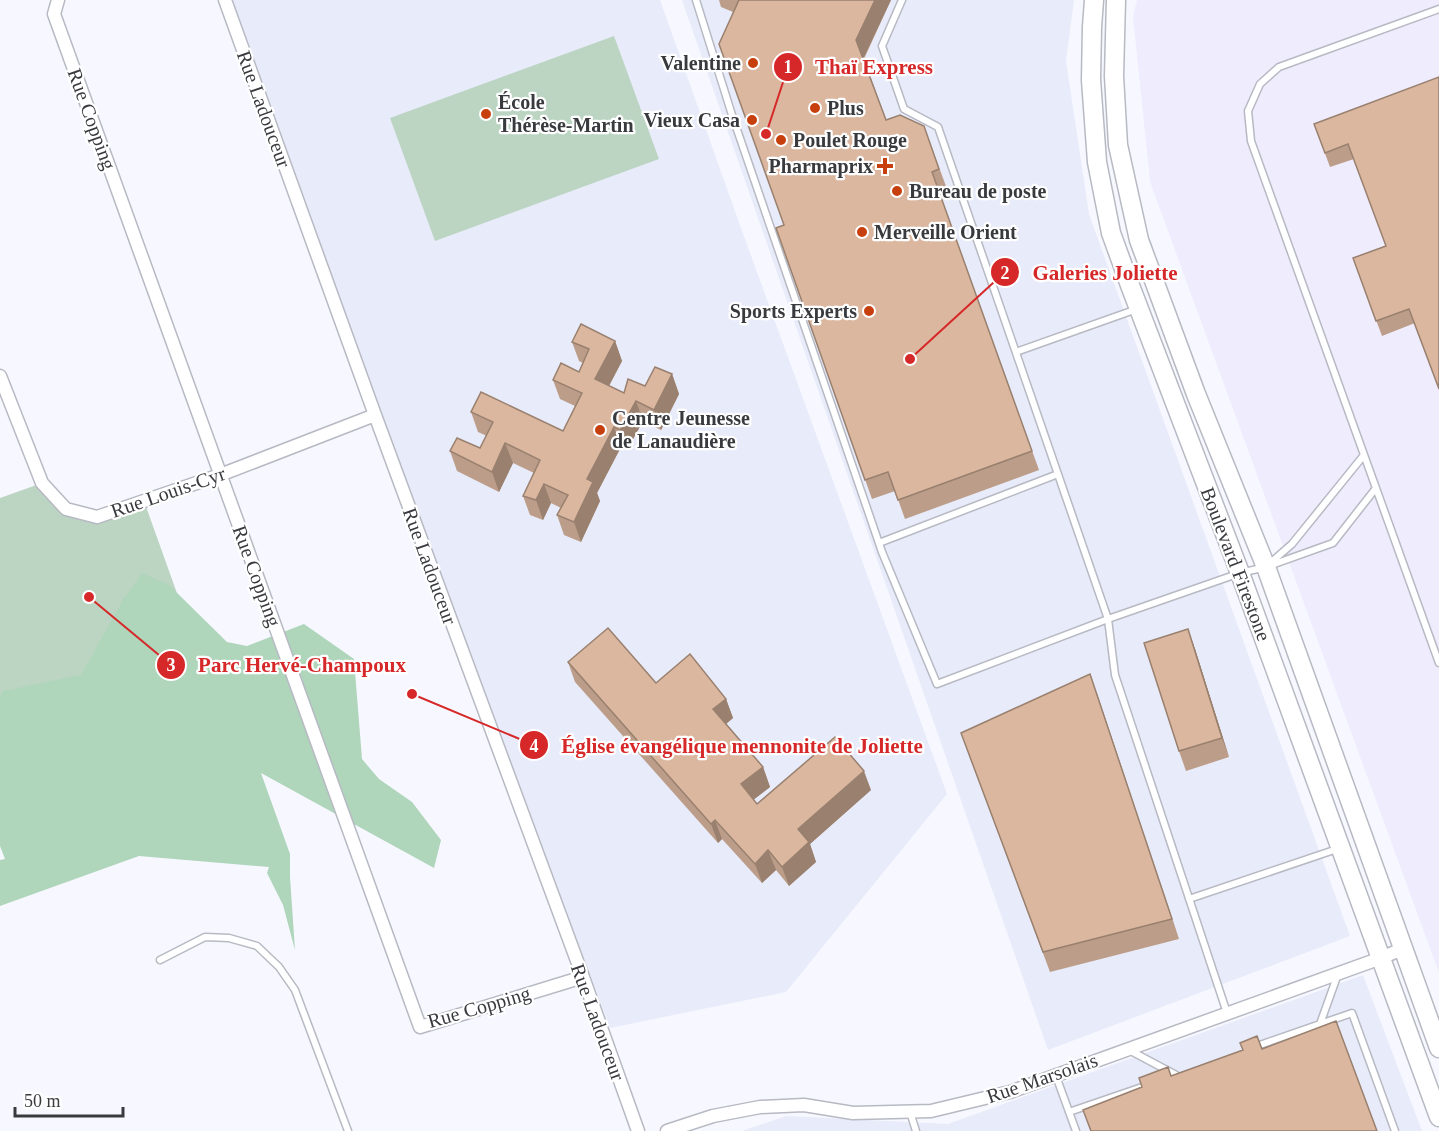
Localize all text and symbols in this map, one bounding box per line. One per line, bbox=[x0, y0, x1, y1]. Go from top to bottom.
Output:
callout: Thaï Express bbox=[773, 47, 945, 86]
street label: Rue Ladouceur bbox=[233, 48, 295, 171]
place label: Valentine bbox=[661, 52, 741, 74]
text: Thaï Express bbox=[815, 55, 933, 79]
marker: Valentine bbox=[746, 56, 760, 70]
text: 1 bbox=[784, 57, 793, 77]
street label: Rue Copping bbox=[63, 65, 120, 173]
place label: École Thérèse-Martin bbox=[498, 91, 634, 136]
place label: Plus bbox=[827, 97, 864, 119]
marker: Plus bbox=[808, 101, 822, 115]
marker: École Thérèse-Martin bbox=[479, 107, 493, 121]
place label: Vieux Casa bbox=[644, 109, 740, 131]
marker: Vieux Casa bbox=[745, 113, 759, 127]
place label: Poulet Rouge bbox=[793, 129, 907, 152]
marker: Poulet Rouge bbox=[774, 133, 788, 147]
place label: Pharmaprix bbox=[769, 155, 873, 178]
marker: Pharmaprix bbox=[878, 159, 892, 173]
place label: Bureau de poste bbox=[909, 180, 1047, 203]
marker: Bureau de poste bbox=[890, 184, 904, 198]
place label: Merveille Orient bbox=[874, 221, 1017, 243]
marker: Merveille Orient bbox=[855, 225, 869, 239]
callout: Galeries Joliette bbox=[990, 253, 1189, 292]
text: Galeries Joliette bbox=[1032, 261, 1178, 285]
text: 2 bbox=[1001, 263, 1010, 283]
place label: Sports Experts bbox=[730, 300, 857, 323]
marker: Sports Experts bbox=[862, 304, 876, 318]
place label: Centre Jeunesse de Lanaudière bbox=[612, 407, 750, 452]
marker: Centre Jeunesse de Lanaudière bbox=[593, 423, 607, 437]
street label: Rue Louis-Cyr bbox=[108, 462, 229, 523]
street label: Boulevard Firestone bbox=[1197, 484, 1275, 644]
street label: Rue Ladouceur bbox=[399, 505, 461, 628]
street label: Rue Copping bbox=[228, 522, 285, 630]
callout: Parc Hervé-Champoux bbox=[156, 645, 418, 684]
text: Parc Hervé-Champoux bbox=[198, 653, 406, 677]
text: 3 bbox=[167, 655, 176, 675]
callout: Église évangélique mennonite de Joliette bbox=[519, 726, 935, 765]
text: Église évangélique mennonite de Joliette bbox=[561, 734, 923, 758]
text: 4 bbox=[530, 736, 539, 756]
street label: Rue Ladouceur bbox=[567, 961, 629, 1084]
street label: Rue Copping bbox=[425, 982, 533, 1033]
street label: Rue Marsolais bbox=[984, 1049, 1101, 1107]
scale bar bbox=[15, 1080, 123, 1118]
text: 50 m bbox=[24, 1091, 61, 1111]

